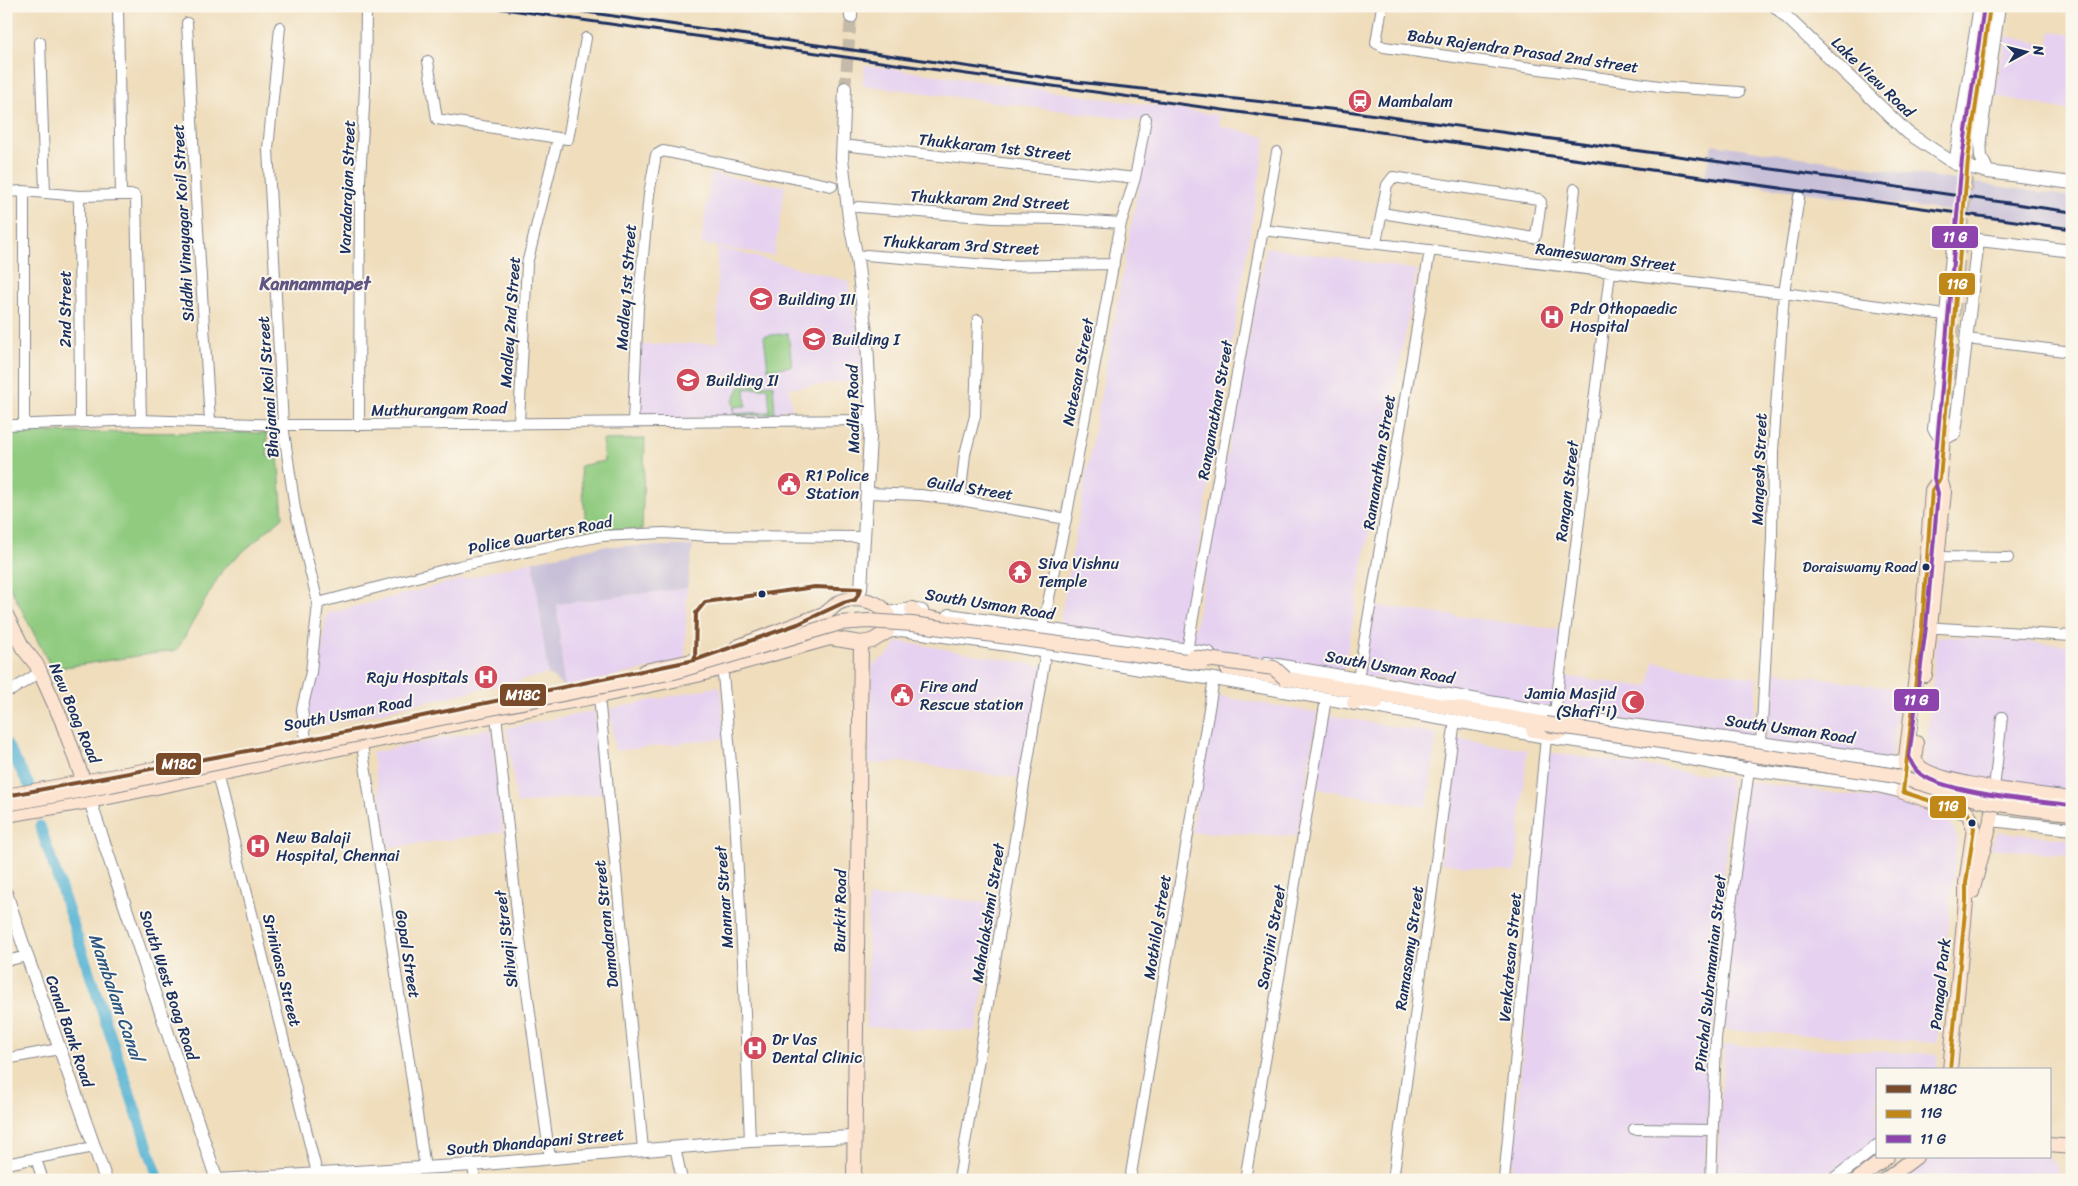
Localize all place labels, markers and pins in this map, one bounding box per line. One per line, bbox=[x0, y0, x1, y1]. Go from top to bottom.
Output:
place label: Mambalam bbox=[1378, 87, 1453, 116]
station icon: Mambalam bbox=[1347, 88, 1373, 114]
place label: Building III bbox=[778, 285, 856, 314]
school or university icon: Building III bbox=[748, 286, 774, 312]
place label: Pdr Othopaedic Hospital bbox=[1570, 294, 1677, 341]
hospital icon: Pdr Othopaedic Hospital bbox=[1539, 304, 1565, 330]
place label: Building I bbox=[832, 325, 901, 354]
school or university icon: Building I bbox=[801, 326, 827, 352]
place label: Building II bbox=[706, 366, 779, 395]
school or university icon: Building II bbox=[675, 367, 701, 393]
place label: R1 Police Station bbox=[806, 461, 869, 508]
public building icon: R1 Police Station bbox=[776, 471, 802, 497]
place label: Siva Vishnu Temple bbox=[1038, 549, 1119, 596]
place label: Doraiswamy Road bbox=[1802, 554, 1918, 580]
temple icon: Siva Vishnu Temple bbox=[1007, 559, 1033, 585]
marker: Doraiswamy Road bbox=[1921, 562, 1931, 572]
unlabelled marker bbox=[757, 589, 767, 599]
place label: Raju Hospitals bbox=[367, 663, 468, 692]
hospital icon: Raju Hospitals bbox=[473, 664, 499, 690]
place label: Fire and Rescue station bbox=[920, 672, 1024, 719]
place label: Jamia Masjid (Shafi'i) bbox=[1524, 679, 1618, 726]
public building icon: Fire and Rescue station bbox=[889, 682, 915, 708]
mosque icon: Jamia Masjid (Shafi'i) bbox=[1620, 689, 1646, 715]
unlabelled marker bbox=[1967, 818, 1977, 828]
place label: New Balaji Hospital, Chennai bbox=[276, 823, 400, 870]
hospital icon: New Balaji Hospital, Chennai bbox=[245, 833, 271, 859]
place label: Dr Vas Dental Clinic bbox=[772, 1025, 862, 1072]
hospital icon: Dr Vas Dental Clinic bbox=[742, 1035, 768, 1061]

